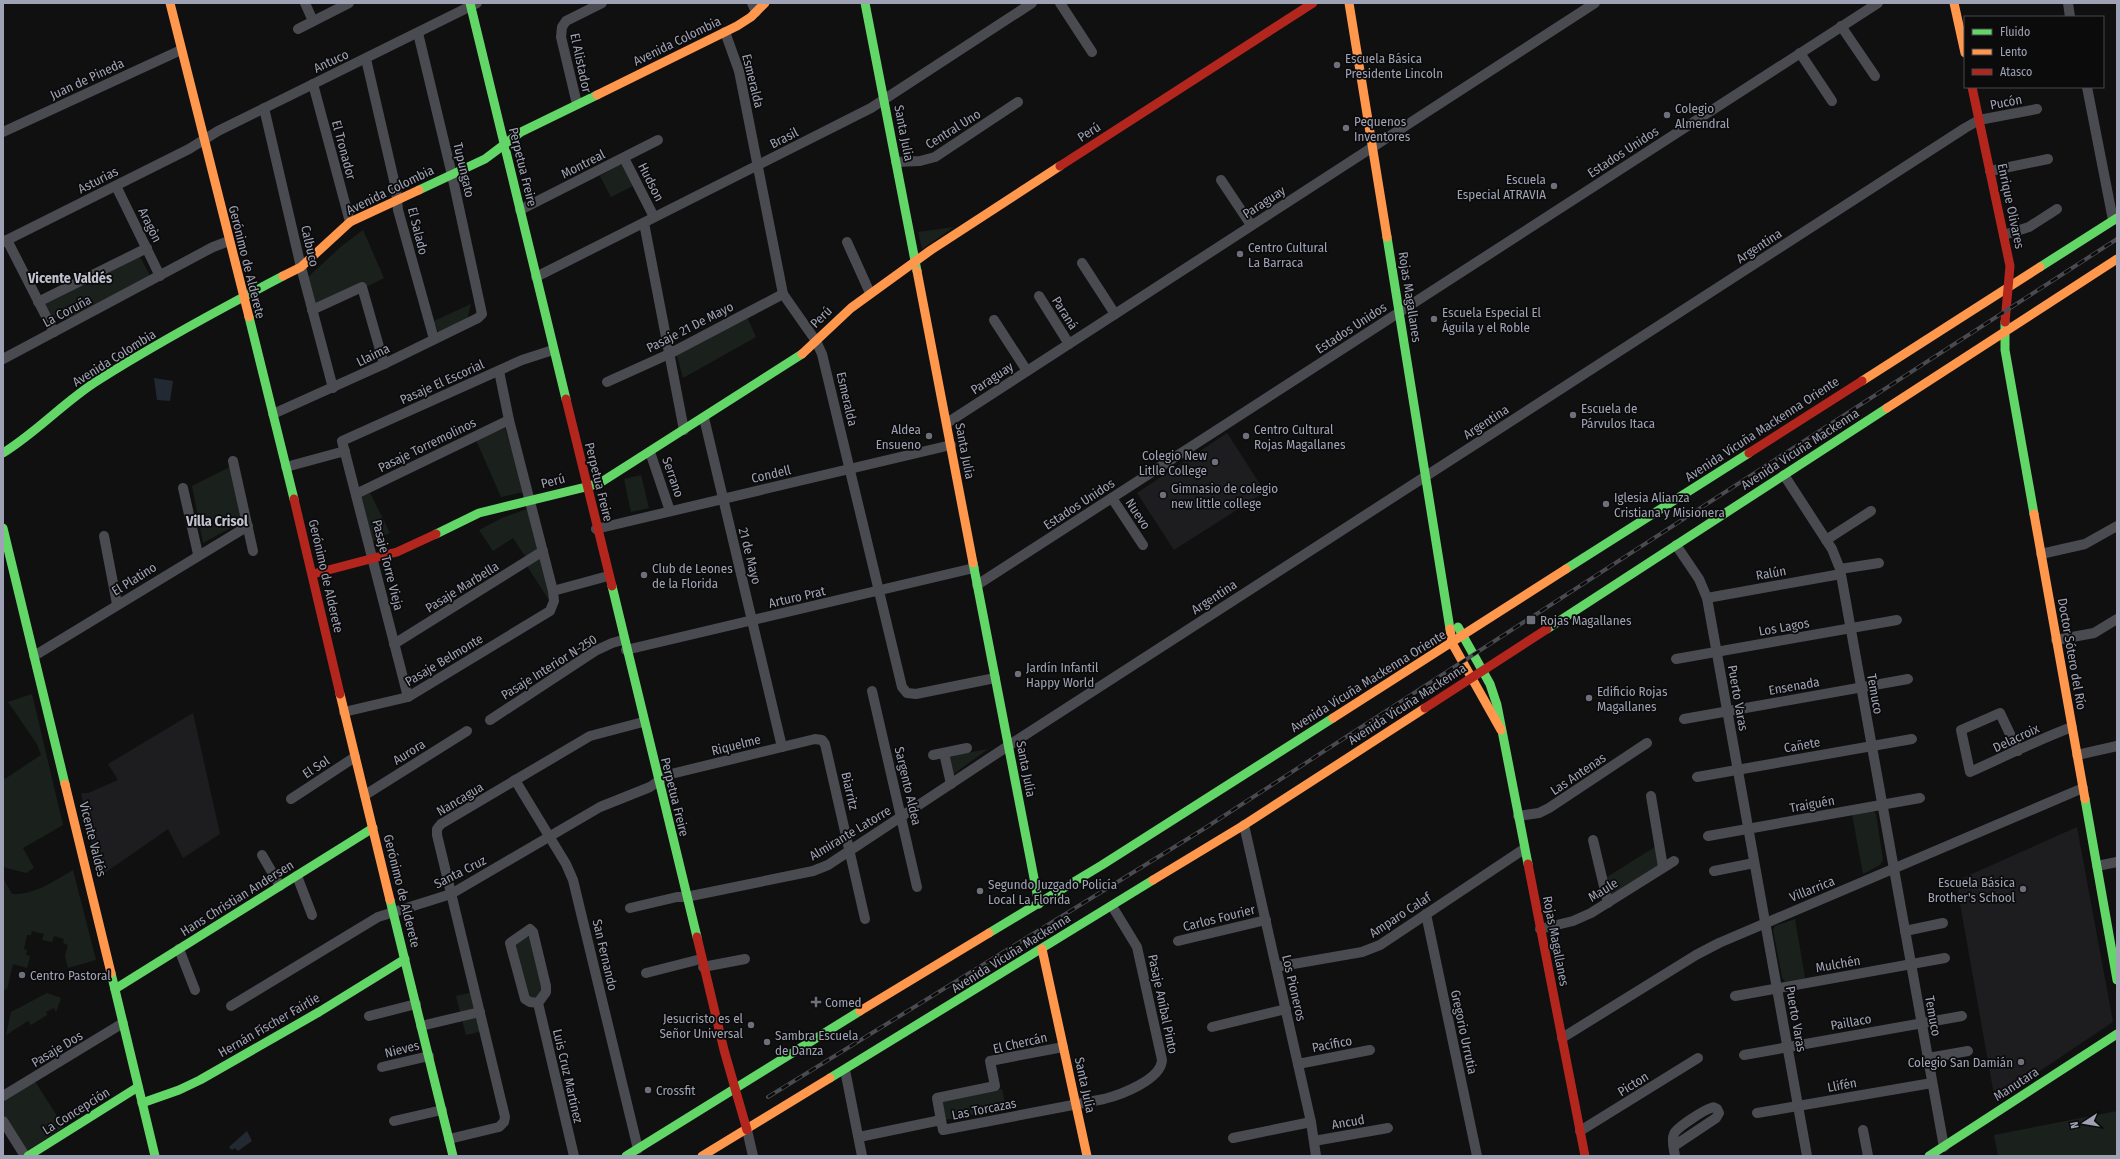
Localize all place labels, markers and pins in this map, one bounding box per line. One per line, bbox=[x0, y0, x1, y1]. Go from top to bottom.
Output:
place label: Escuela Básica Presidente Lincoln bbox=[1345, 51, 1443, 81]
marker: Escuela Básica Presidente Lincoln bbox=[1332, 60, 1342, 70]
place label: Colegio Almendral bbox=[1675, 101, 1730, 131]
marker: Colegio Almendral bbox=[1662, 110, 1672, 120]
place label: Pequenos Inventores bbox=[1354, 114, 1411, 144]
marker: Pequenos Inventores bbox=[1341, 123, 1351, 133]
place label: Escuela Especial ATRAVIA bbox=[1457, 172, 1546, 202]
marker: Escuela Especial ATRAVIA bbox=[1549, 181, 1559, 191]
place label: Centro Cultural La Barraca bbox=[1248, 240, 1328, 270]
marker: Centro Cultural La Barraca bbox=[1235, 249, 1245, 259]
place label: Escuela Especial El Águila y el Roble bbox=[1442, 305, 1542, 335]
marker: Escuela Especial El Águila y el Roble bbox=[1429, 314, 1439, 324]
place label: Escuela de Párvulos Itaca bbox=[1581, 401, 1655, 431]
marker: Escuela de Párvulos Itaca bbox=[1568, 410, 1578, 420]
place label: Aldea Ensueno bbox=[876, 422, 921, 452]
place label: Centro Cultural Rojas Magallanes bbox=[1254, 422, 1346, 452]
marker: Aldea Ensueno bbox=[924, 431, 934, 441]
marker: Centro Cultural Rojas Magallanes bbox=[1241, 431, 1251, 441]
place label: Colegio New Litlle College bbox=[1139, 448, 1207, 478]
marker: Colegio New Litlle College bbox=[1210, 457, 1220, 467]
place label: Gimnasio de colegio new little college bbox=[1171, 481, 1278, 511]
marker: Gimnasio de colegio new little college bbox=[1158, 490, 1168, 500]
place label: Iglesia Alianza Cristiana y Misionera bbox=[1614, 490, 1725, 520]
marker: Iglesia Alianza Cristiana y Misionera bbox=[1601, 499, 1611, 509]
place label: Club de Leones de la Florida bbox=[652, 561, 733, 591]
marker: Club de Leones de la Florida bbox=[639, 570, 649, 580]
place label: Rojas Magallanes bbox=[1540, 613, 1632, 628]
marker: Rojas Magallanes bbox=[1525, 614, 1537, 626]
place label: Jardín Infantil Happy World bbox=[1026, 660, 1099, 690]
marker: Jardín Infantil Happy World bbox=[1013, 669, 1023, 679]
place label: Edificio Rojas Magallanes bbox=[1597, 684, 1668, 714]
marker: Edificio Rojas Magallanes bbox=[1584, 693, 1594, 703]
place label: Escuela Básica Brother's School bbox=[1928, 875, 2016, 905]
place label: Segundo Juzgado Policía Local La Florida bbox=[988, 877, 1117, 907]
marker: Escuela Básica Brother's School bbox=[2018, 884, 2028, 894]
marker: Segundo Juzgado Policía Local La Florida bbox=[975, 886, 985, 896]
place label: Centro Pastoral bbox=[30, 968, 111, 983]
marker: Centro Pastoral bbox=[17, 970, 27, 980]
place label: Comed bbox=[825, 995, 862, 1010]
marker: Comed bbox=[810, 996, 822, 1008]
place label: Jesucristo es el Señor Universal bbox=[659, 1011, 744, 1041]
marker: Jesucristo es el Señor Universal bbox=[746, 1020, 756, 1030]
place label: Sambra Escuela de Danza bbox=[775, 1028, 858, 1058]
marker: Sambra Escuela de Danza bbox=[762, 1037, 772, 1047]
place label: Colegio San Damián bbox=[1908, 1055, 2013, 1070]
marker: Colegio San Damián bbox=[2016, 1057, 2026, 1067]
place label: Crossfit bbox=[656, 1083, 696, 1098]
marker: Crossfit bbox=[643, 1085, 653, 1095]

